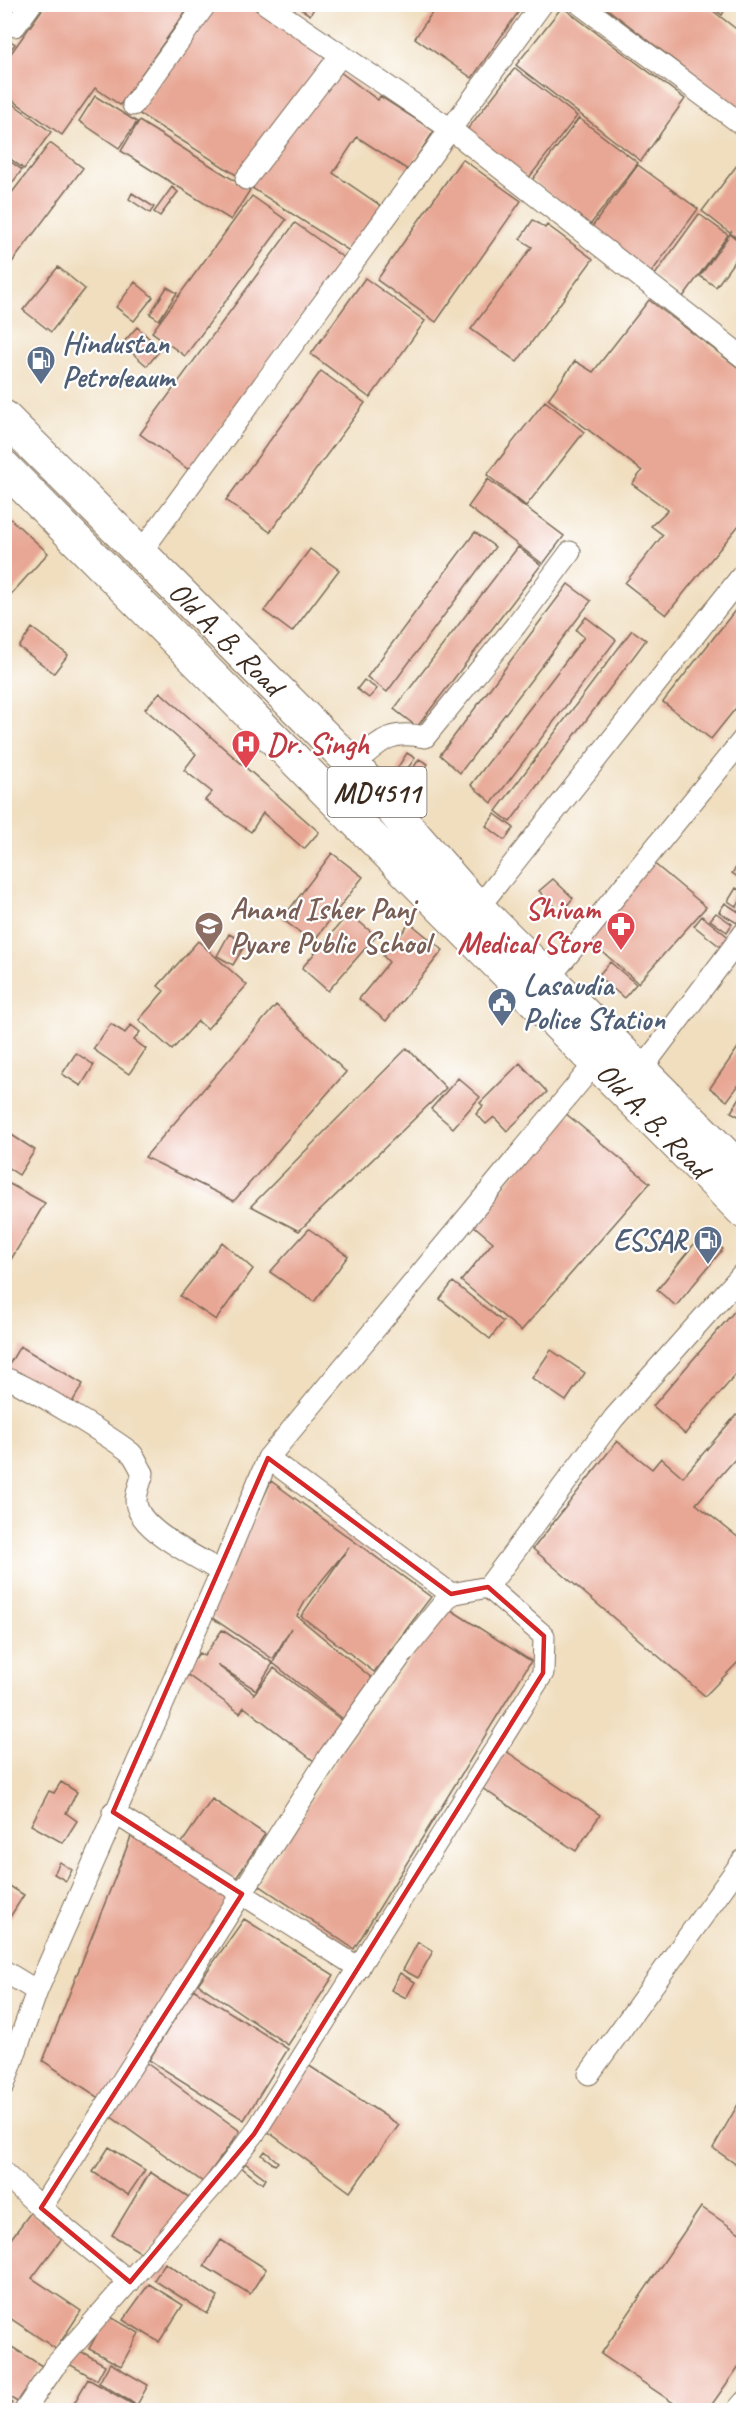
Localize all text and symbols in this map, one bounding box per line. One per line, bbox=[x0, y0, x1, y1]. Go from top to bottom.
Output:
place label: Hindustan Petroleaum bbox=[62, 324, 177, 396]
fuel station icon: Hindustan Petroleaum bbox=[25, 344, 57, 386]
street label: Old A. B. Road bbox=[161, 573, 294, 706]
place label: Dr. Singh bbox=[267, 725, 370, 763]
hospital icon: Dr. Singh bbox=[230, 728, 262, 770]
road number: MD4511 bbox=[328, 767, 427, 817]
place label: Anand Isher Panj Pyare Public School bbox=[230, 890, 436, 962]
place label: Shivam Medical Store bbox=[457, 890, 602, 962]
school or university icon: Anand Isher Panj Pyare Public School bbox=[193, 910, 225, 952]
pharmacy icon: Shivam Medical Store bbox=[605, 910, 637, 952]
place label: Lasaudia Police Station bbox=[523, 966, 666, 1038]
public building icon: Lasaudia Police Station bbox=[486, 986, 518, 1028]
street label: Old A. B. Road bbox=[588, 1054, 721, 1189]
place label: ESSAR bbox=[613, 1221, 689, 1259]
fuel station icon: ESSAR bbox=[692, 1224, 724, 1266]

